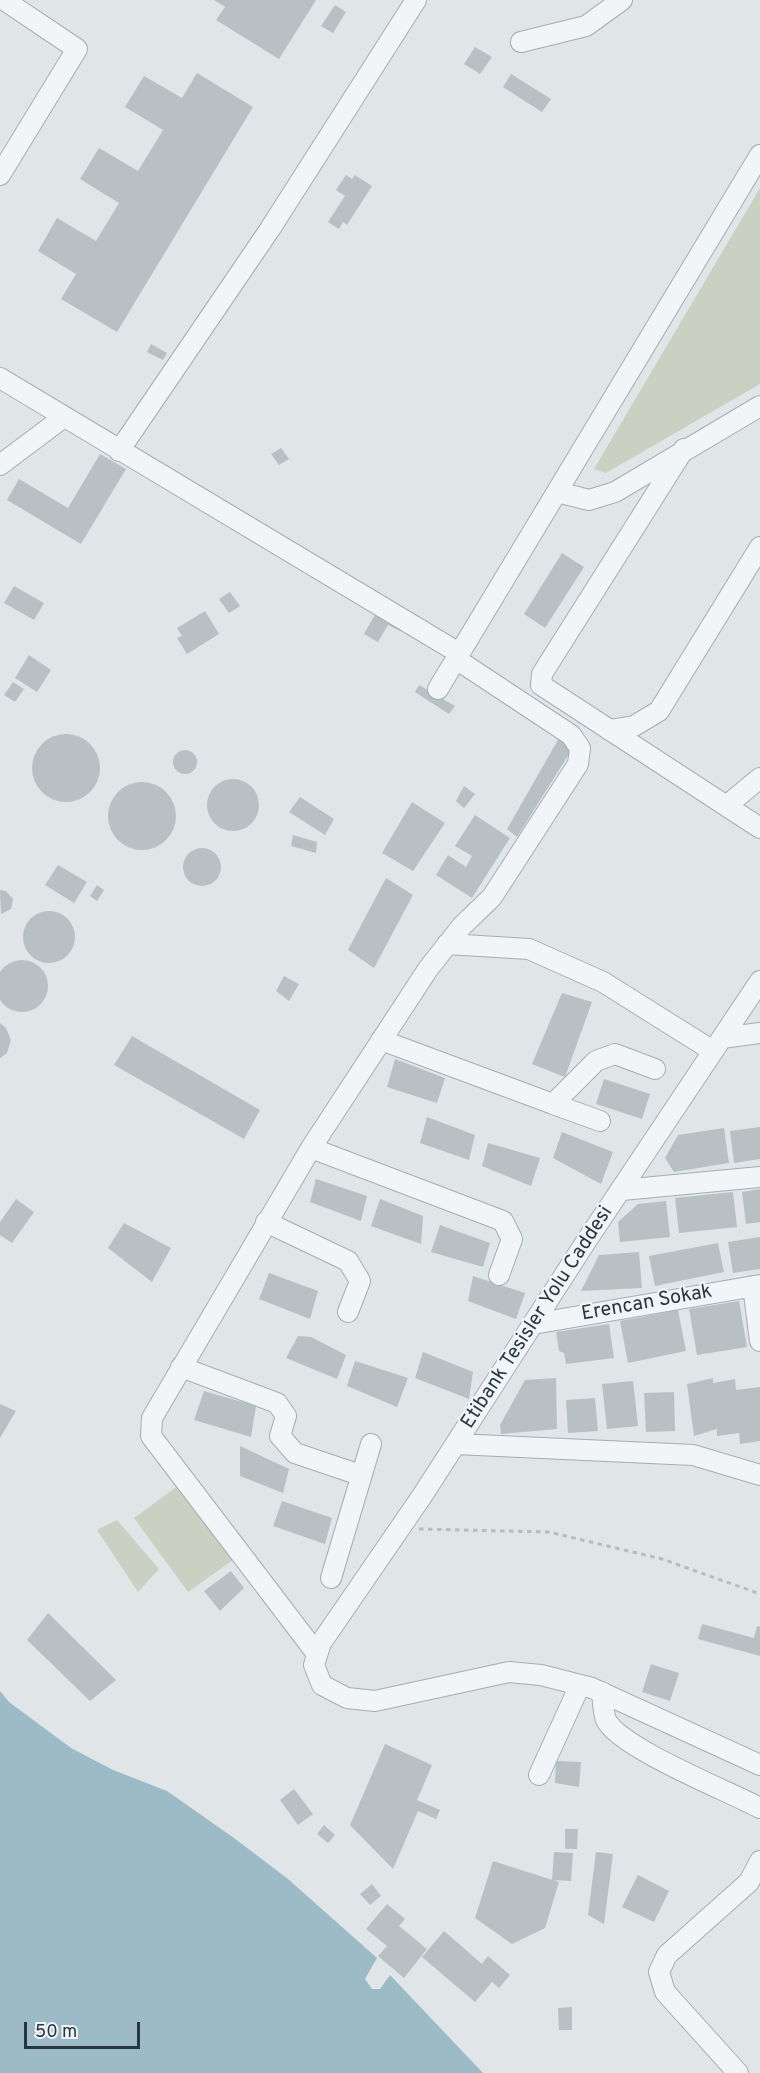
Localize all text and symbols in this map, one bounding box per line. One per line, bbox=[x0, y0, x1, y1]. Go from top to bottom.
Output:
street label: Etibank Tesisler Yolu Caddesi bbox=[457, 1202, 619, 1434]
street label: Erencan Sokak bbox=[580, 1281, 714, 1327]
scale bar bbox=[27, 2010, 142, 2048]
text: 50 m bbox=[35, 2021, 77, 2044]

